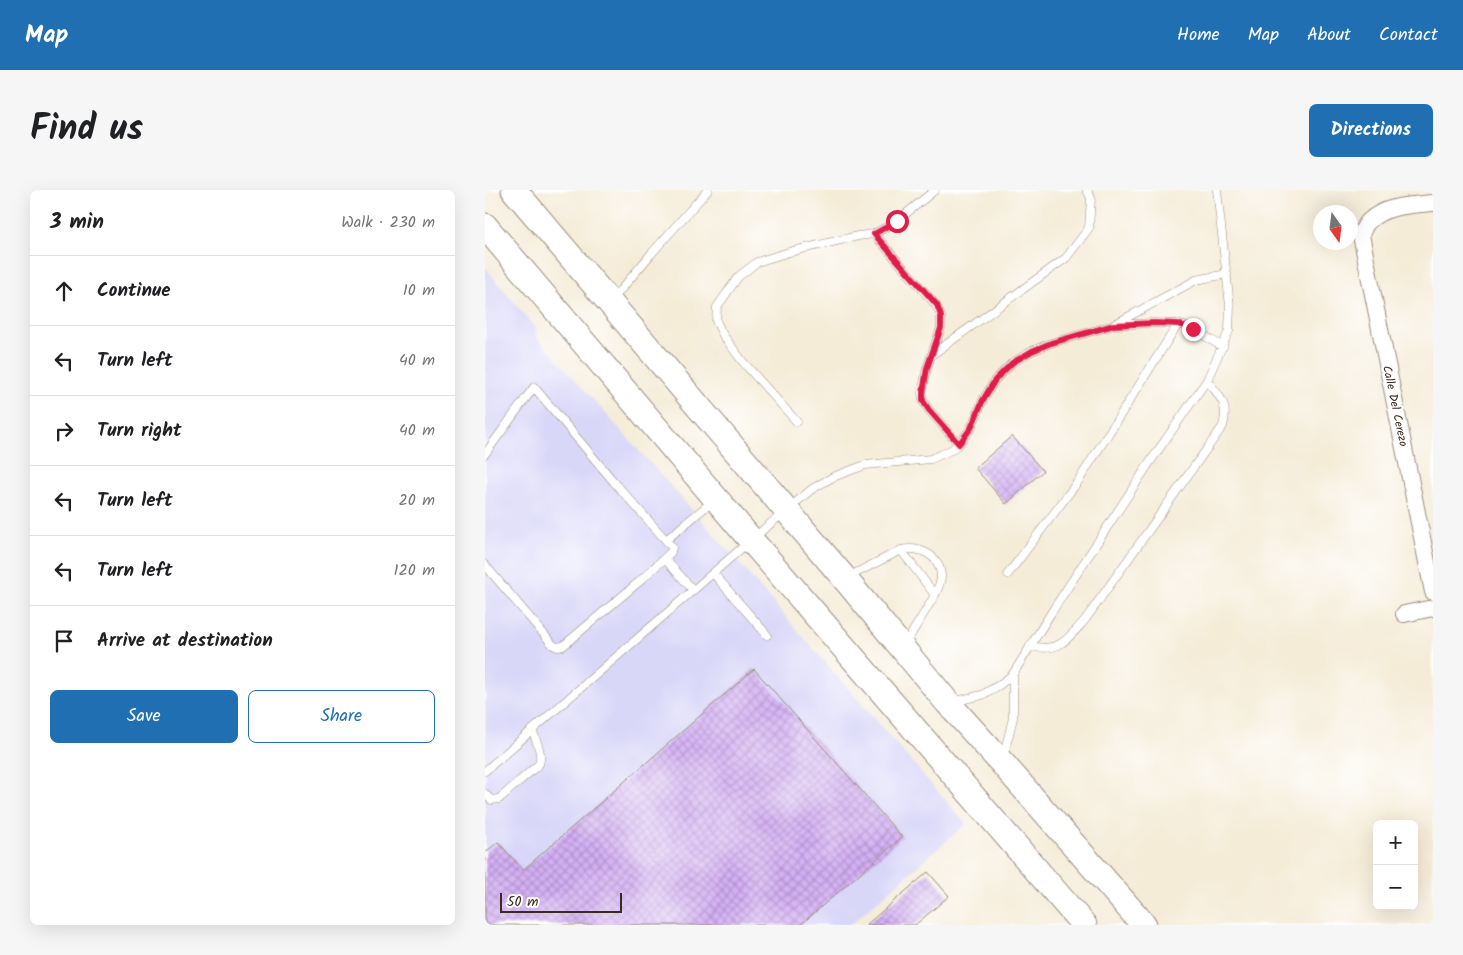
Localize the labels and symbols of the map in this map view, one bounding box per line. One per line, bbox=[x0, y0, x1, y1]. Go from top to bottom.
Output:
north arrow bbox=[1313, 205, 1358, 250]
route start bbox=[886, 210, 909, 233]
route end bbox=[1182, 318, 1205, 341]
street label: Calle Del Cerezo bbox=[1377, 364, 1413, 448]
scale bar bbox=[500, 890, 623, 913]

